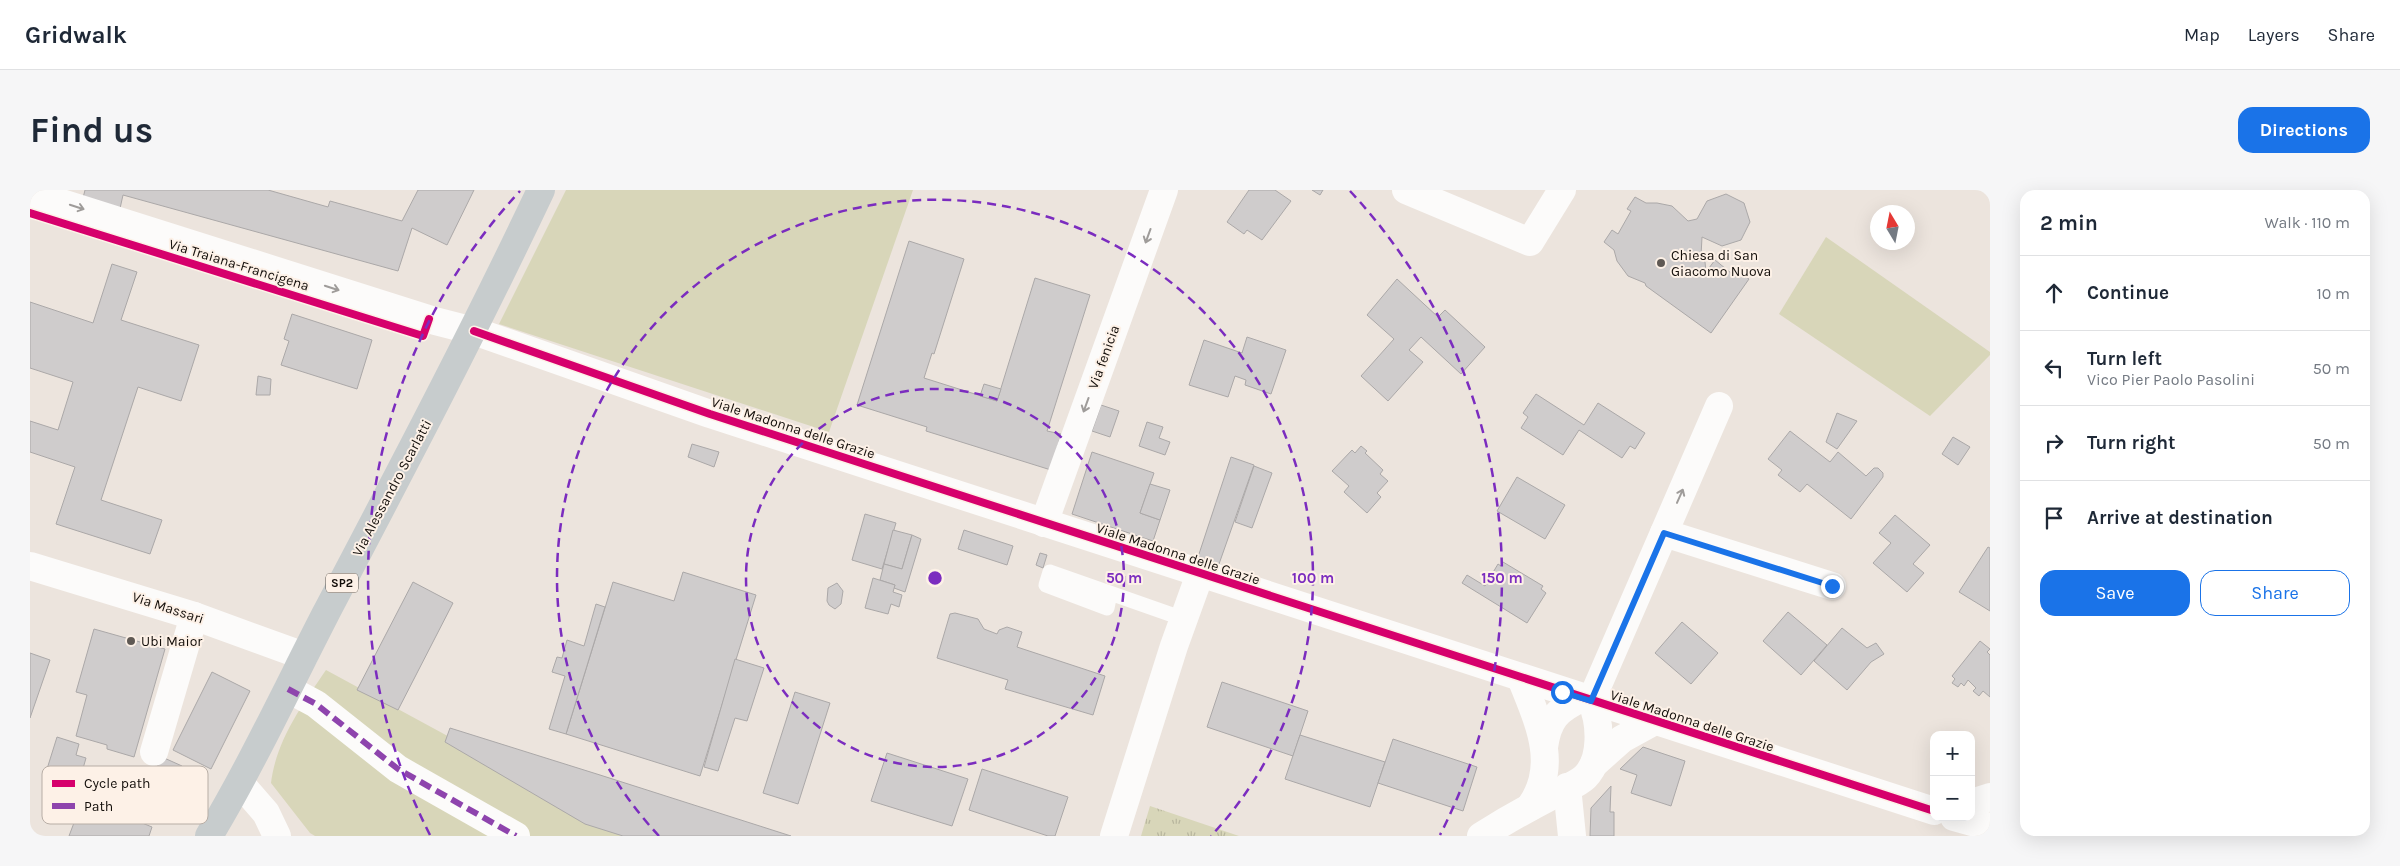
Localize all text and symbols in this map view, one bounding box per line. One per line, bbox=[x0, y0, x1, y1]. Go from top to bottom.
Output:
text: Gridwalk bbox=[25, 21, 127, 49]
text: Map bbox=[2184, 24, 2220, 46]
text: Layers bbox=[2248, 24, 2300, 46]
text: Share bbox=[2328, 24, 2375, 46]
button: Directions bbox=[2238, 107, 2370, 153]
text: Find us bbox=[30, 110, 153, 151]
one-way arrow bbox=[68, 203, 84, 213]
north arrow bbox=[1870, 205, 1915, 250]
text: 2 min bbox=[2040, 211, 2098, 235]
text: Walk · 110 m bbox=[2265, 213, 2350, 232]
one-way arrow bbox=[1143, 228, 1152, 243]
street label: Via Traiana-Francigena bbox=[167, 236, 311, 294]
place label: Chiesa di San Giacomo Nuova bbox=[1671, 247, 1771, 280]
marker: Chiesa di San Giacomo Nuova bbox=[1655, 257, 1667, 269]
icon: ahead bbox=[2040, 279, 2068, 307]
text: Continue bbox=[2087, 282, 2169, 304]
one-way arrow bbox=[323, 284, 339, 293]
text: 10 m bbox=[2316, 284, 2350, 303]
street label: Via fenicia bbox=[1085, 323, 1123, 391]
text: Turn left bbox=[2087, 348, 2162, 370]
icon: left bbox=[2040, 354, 2068, 382]
text: 50 m bbox=[2313, 359, 2350, 378]
text: Vico Pier Paolo Pasolini bbox=[2087, 370, 2255, 389]
street label: Viale Madonna delle Grazie bbox=[709, 393, 877, 463]
one-way arrow bbox=[1081, 397, 1090, 412]
street label: Via Alessandro Scarlatti bbox=[349, 417, 435, 559]
icon: right bbox=[2040, 429, 2068, 457]
text: Turn right bbox=[2087, 432, 2176, 454]
text: 50 m bbox=[2313, 434, 2350, 453]
one-way arrow bbox=[1676, 489, 1686, 504]
icon: arrive bbox=[2040, 504, 2068, 532]
text: Arrive at destination bbox=[2087, 507, 2273, 529]
street label: Viale Madonna delle Grazie bbox=[1094, 519, 1262, 589]
centre of rings bbox=[926, 569, 944, 587]
text: 50 m bbox=[1106, 569, 1142, 587]
text: 100 m bbox=[1292, 569, 1334, 587]
text: 150 m bbox=[1481, 569, 1523, 587]
button: Save bbox=[2040, 570, 2190, 616]
button: Share bbox=[2200, 570, 2350, 616]
road number: SP2 bbox=[326, 573, 358, 592]
route end bbox=[1821, 575, 1844, 598]
street label: Via Massari bbox=[130, 588, 206, 628]
place label: Ubi Maior bbox=[141, 633, 203, 650]
marker: Ubi Maior bbox=[125, 635, 137, 647]
route start bbox=[1551, 681, 1574, 704]
street label: Viale Madonna delle Grazie bbox=[1608, 686, 1776, 756]
map controls bbox=[1930, 731, 1975, 821]
button: + bbox=[1930, 731, 1975, 776]
legend bbox=[42, 766, 208, 824]
text: Cycle path bbox=[84, 775, 150, 792]
button: − bbox=[1930, 776, 1975, 821]
text: Path bbox=[84, 798, 113, 815]

